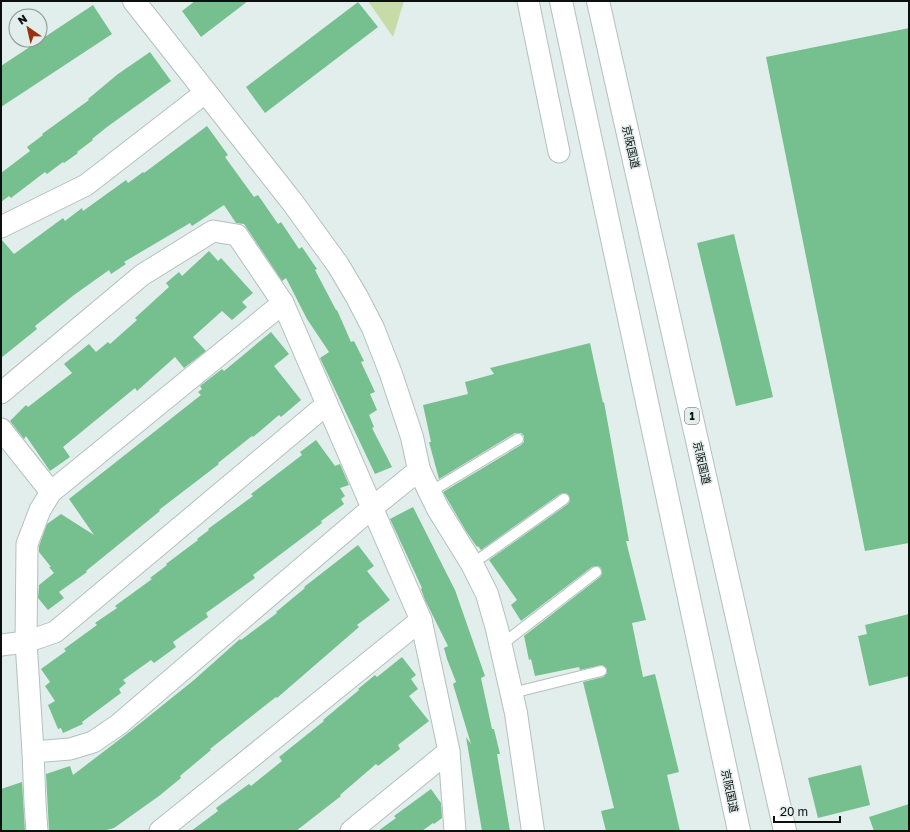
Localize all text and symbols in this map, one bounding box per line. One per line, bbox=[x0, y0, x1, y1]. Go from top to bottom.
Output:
north arrow bbox=[8, 8, 48, 48]
text: N bbox=[15, 12, 29, 27]
street label: 京阪国道 bbox=[620, 124, 643, 170]
road number: 1 bbox=[685, 408, 699, 424]
street label: 京阪国道 bbox=[691, 440, 714, 486]
street label: 京阪国道 bbox=[720, 768, 741, 814]
scale bar bbox=[774, 798, 840, 824]
text: 20 m bbox=[780, 804, 808, 819]

